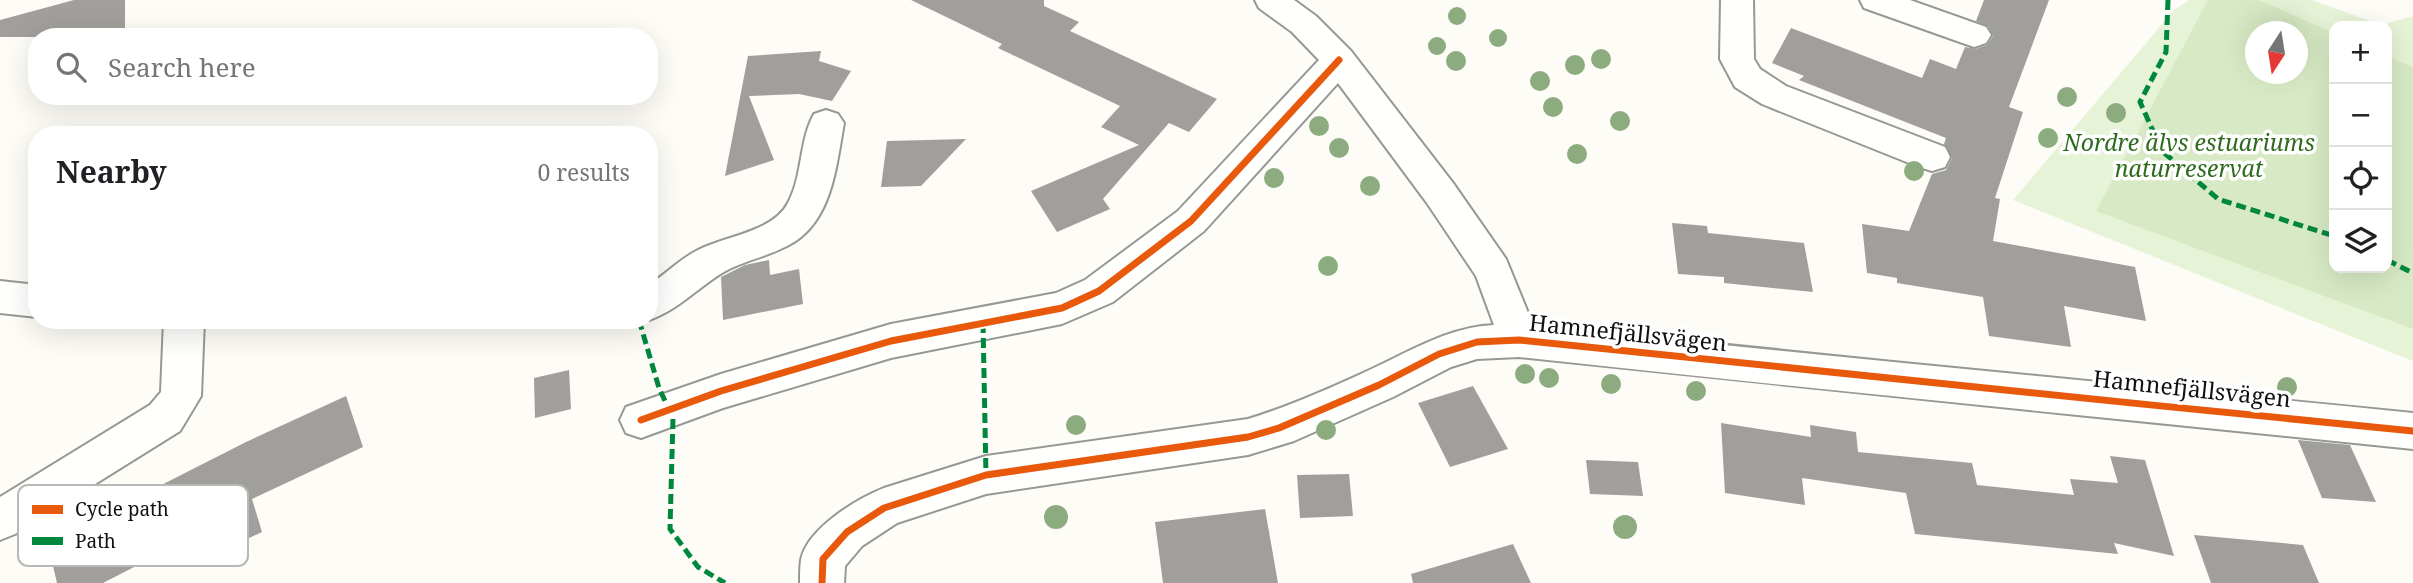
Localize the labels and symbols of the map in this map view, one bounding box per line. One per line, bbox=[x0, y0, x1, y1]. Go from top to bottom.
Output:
north arrow bbox=[2245, 21, 2308, 84]
park label: Nordre älvs estuariums naturreservat bbox=[2062, 126, 2315, 184]
street label: Hamnefjällsvägen bbox=[1528, 306, 1729, 358]
street label: Hamnefjällsvägen bbox=[2092, 362, 2293, 414]
legend bbox=[18, 485, 248, 566]
text: Cycle path bbox=[75, 496, 169, 522]
text: Path bbox=[75, 528, 116, 554]

